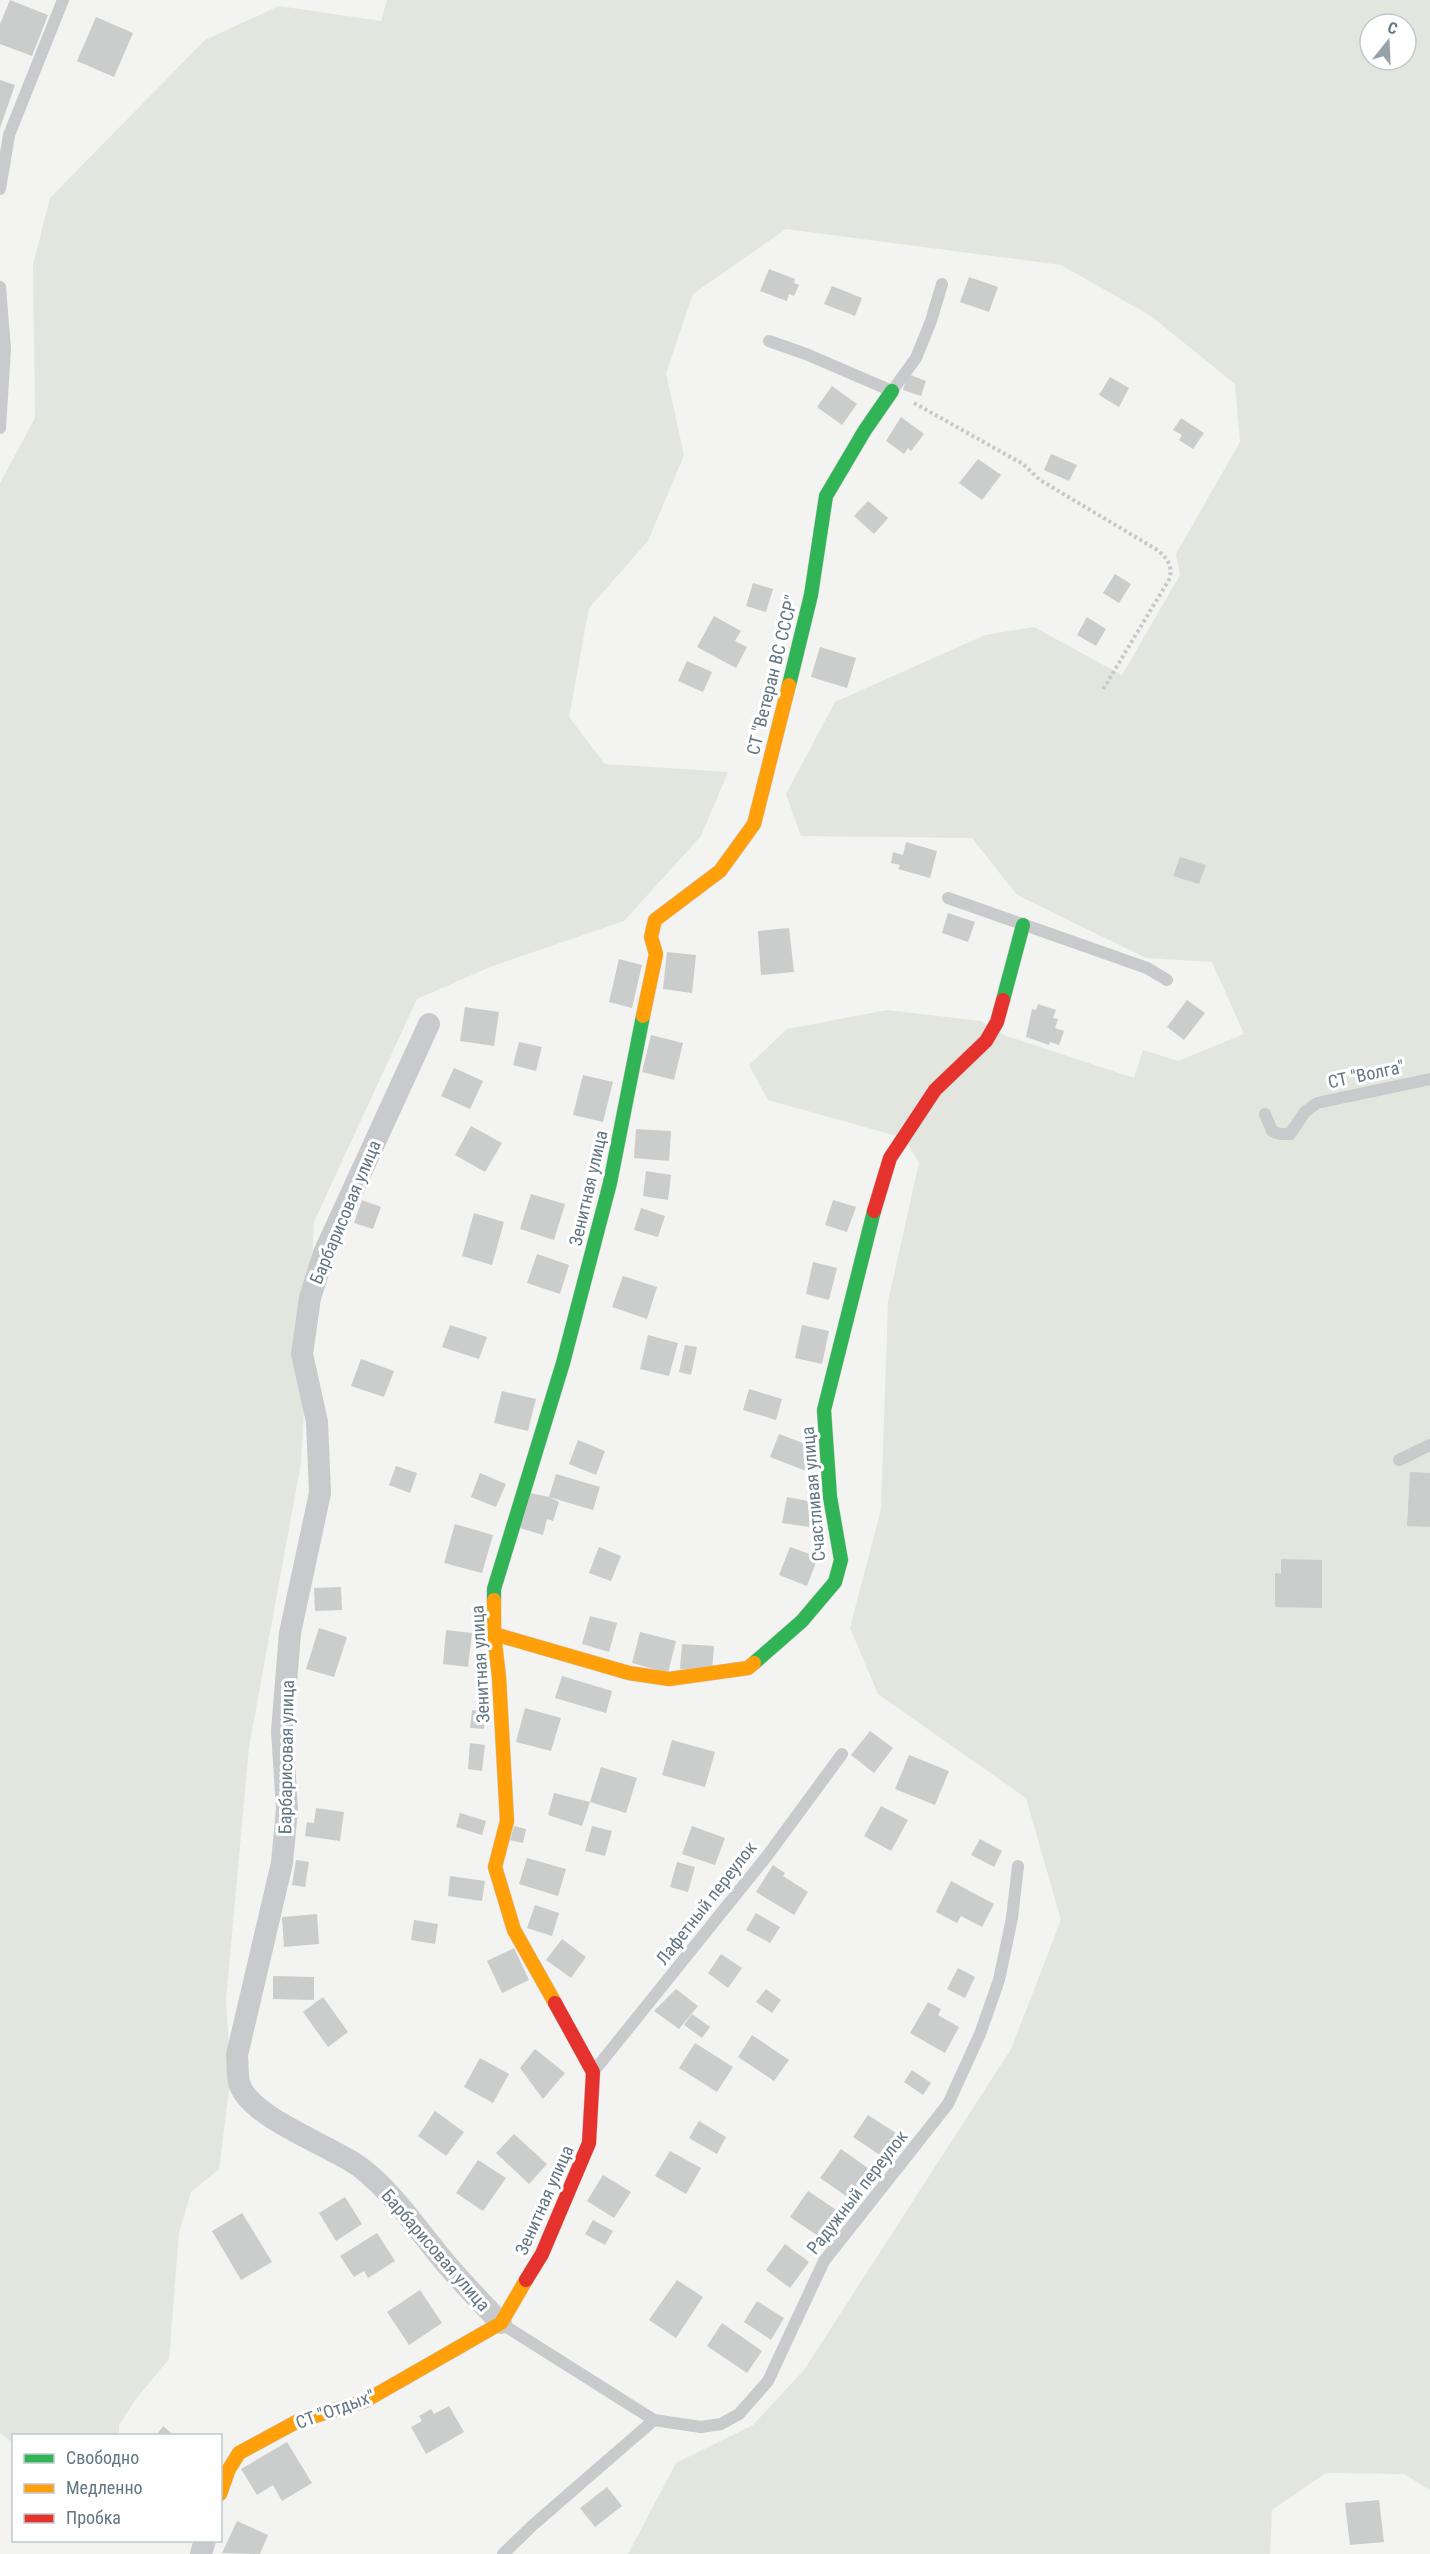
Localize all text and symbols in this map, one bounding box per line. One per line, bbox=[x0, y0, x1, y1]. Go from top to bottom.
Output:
north arrow bbox=[1358, 12, 1418, 72]
text: С bbox=[1385, 18, 1400, 39]
street label: СТ "Ветеран ВС СССР" bbox=[742, 593, 802, 757]
street label: СТ "Волга" bbox=[1326, 1056, 1406, 1092]
street label: Зенитная улица bbox=[565, 1128, 611, 1248]
street label: Барбарисовая улица bbox=[305, 1137, 385, 1287]
street label: Счастливая улица bbox=[797, 1426, 829, 1562]
street label: Зенитная улица bbox=[466, 1605, 494, 1723]
street label: Барбарисовая улица bbox=[274, 1680, 298, 1834]
street label: Лафетный переулок bbox=[651, 1837, 761, 1969]
street label: Радужный переулок bbox=[802, 2126, 912, 2258]
street label: Зенитная улица bbox=[510, 2142, 578, 2258]
street label: Барбарисовая улица bbox=[377, 2185, 495, 2315]
street label: СТ "Отдых" bbox=[293, 2385, 377, 2433]
legend bbox=[12, 2434, 222, 2542]
text: Свободно bbox=[66, 2447, 139, 2468]
text: Медленно bbox=[66, 2477, 143, 2498]
text: Пробка bbox=[66, 2507, 121, 2528]

